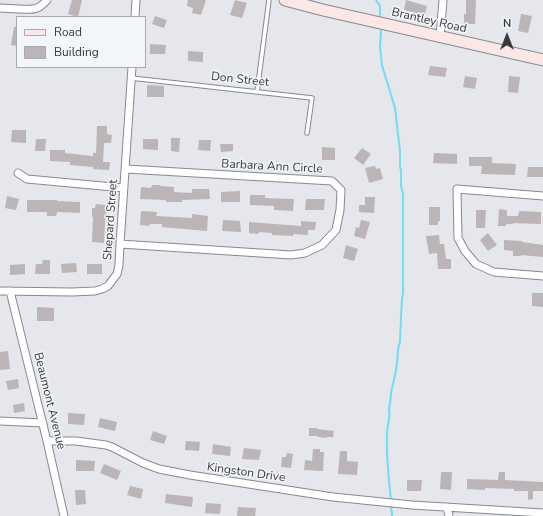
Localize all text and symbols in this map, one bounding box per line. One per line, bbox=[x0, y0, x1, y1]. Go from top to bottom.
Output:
street label: Brantley Road bbox=[390, 5, 468, 37]
legend bbox=[16, 16, 146, 68]
north arrow bbox=[487, 16, 527, 56]
text: N bbox=[503, 16, 511, 31]
text: Road bbox=[54, 24, 82, 40]
text: Building bbox=[54, 44, 99, 60]
street label: Don Street bbox=[210, 70, 270, 90]
street label: Barbara Ann Circle bbox=[221, 157, 323, 177]
street label: Shepard Street bbox=[101, 179, 121, 261]
street label: Beaumont Avenue bbox=[30, 351, 68, 451]
street label: Kingston Drive bbox=[206, 460, 286, 486]

